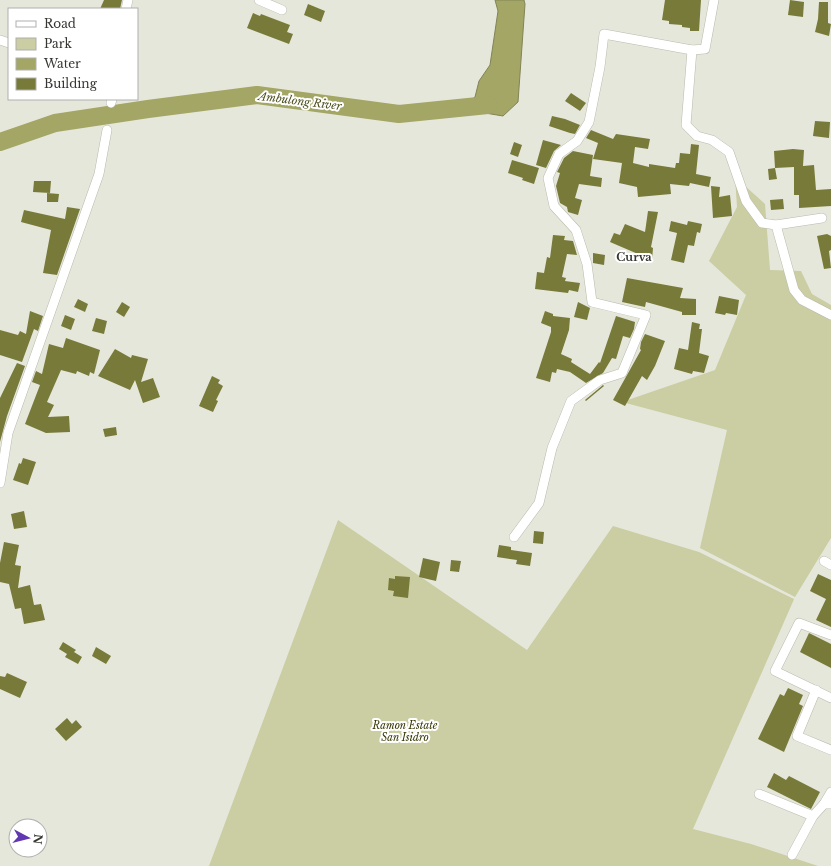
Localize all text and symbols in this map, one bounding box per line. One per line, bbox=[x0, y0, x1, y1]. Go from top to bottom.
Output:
legend bbox=[8, 8, 138, 100]
text: Road bbox=[44, 16, 76, 31]
text: Park bbox=[44, 36, 72, 51]
text: Water bbox=[43, 56, 81, 71]
text: Building bbox=[44, 76, 98, 91]
water label: Ambulong River bbox=[256, 89, 343, 113]
district label: Curva bbox=[616, 250, 652, 264]
park label: Ramon Estate San Isidro bbox=[372, 719, 438, 744]
north arrow bbox=[8, 818, 48, 858]
text: N bbox=[30, 833, 46, 846]

